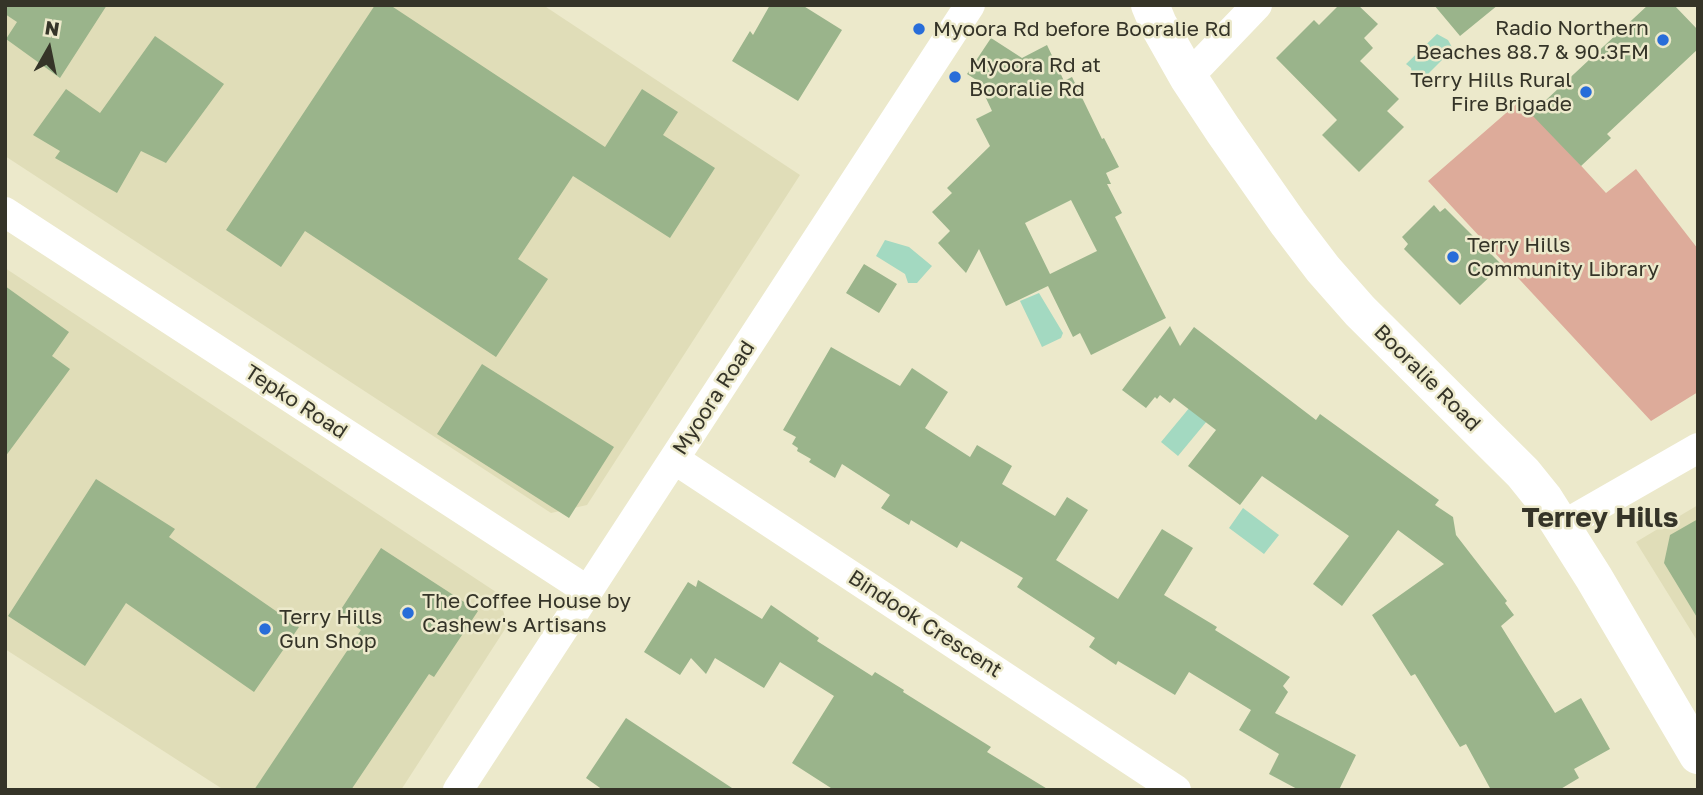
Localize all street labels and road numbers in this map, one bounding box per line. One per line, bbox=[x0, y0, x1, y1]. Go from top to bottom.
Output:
street label: Booralie Road bbox=[1368, 319, 1486, 437]
street label: Myoora Road bbox=[668, 336, 760, 460]
street label: Tepko Road bbox=[240, 360, 352, 444]
street label: Bindook Crescent bbox=[843, 565, 1007, 683]

